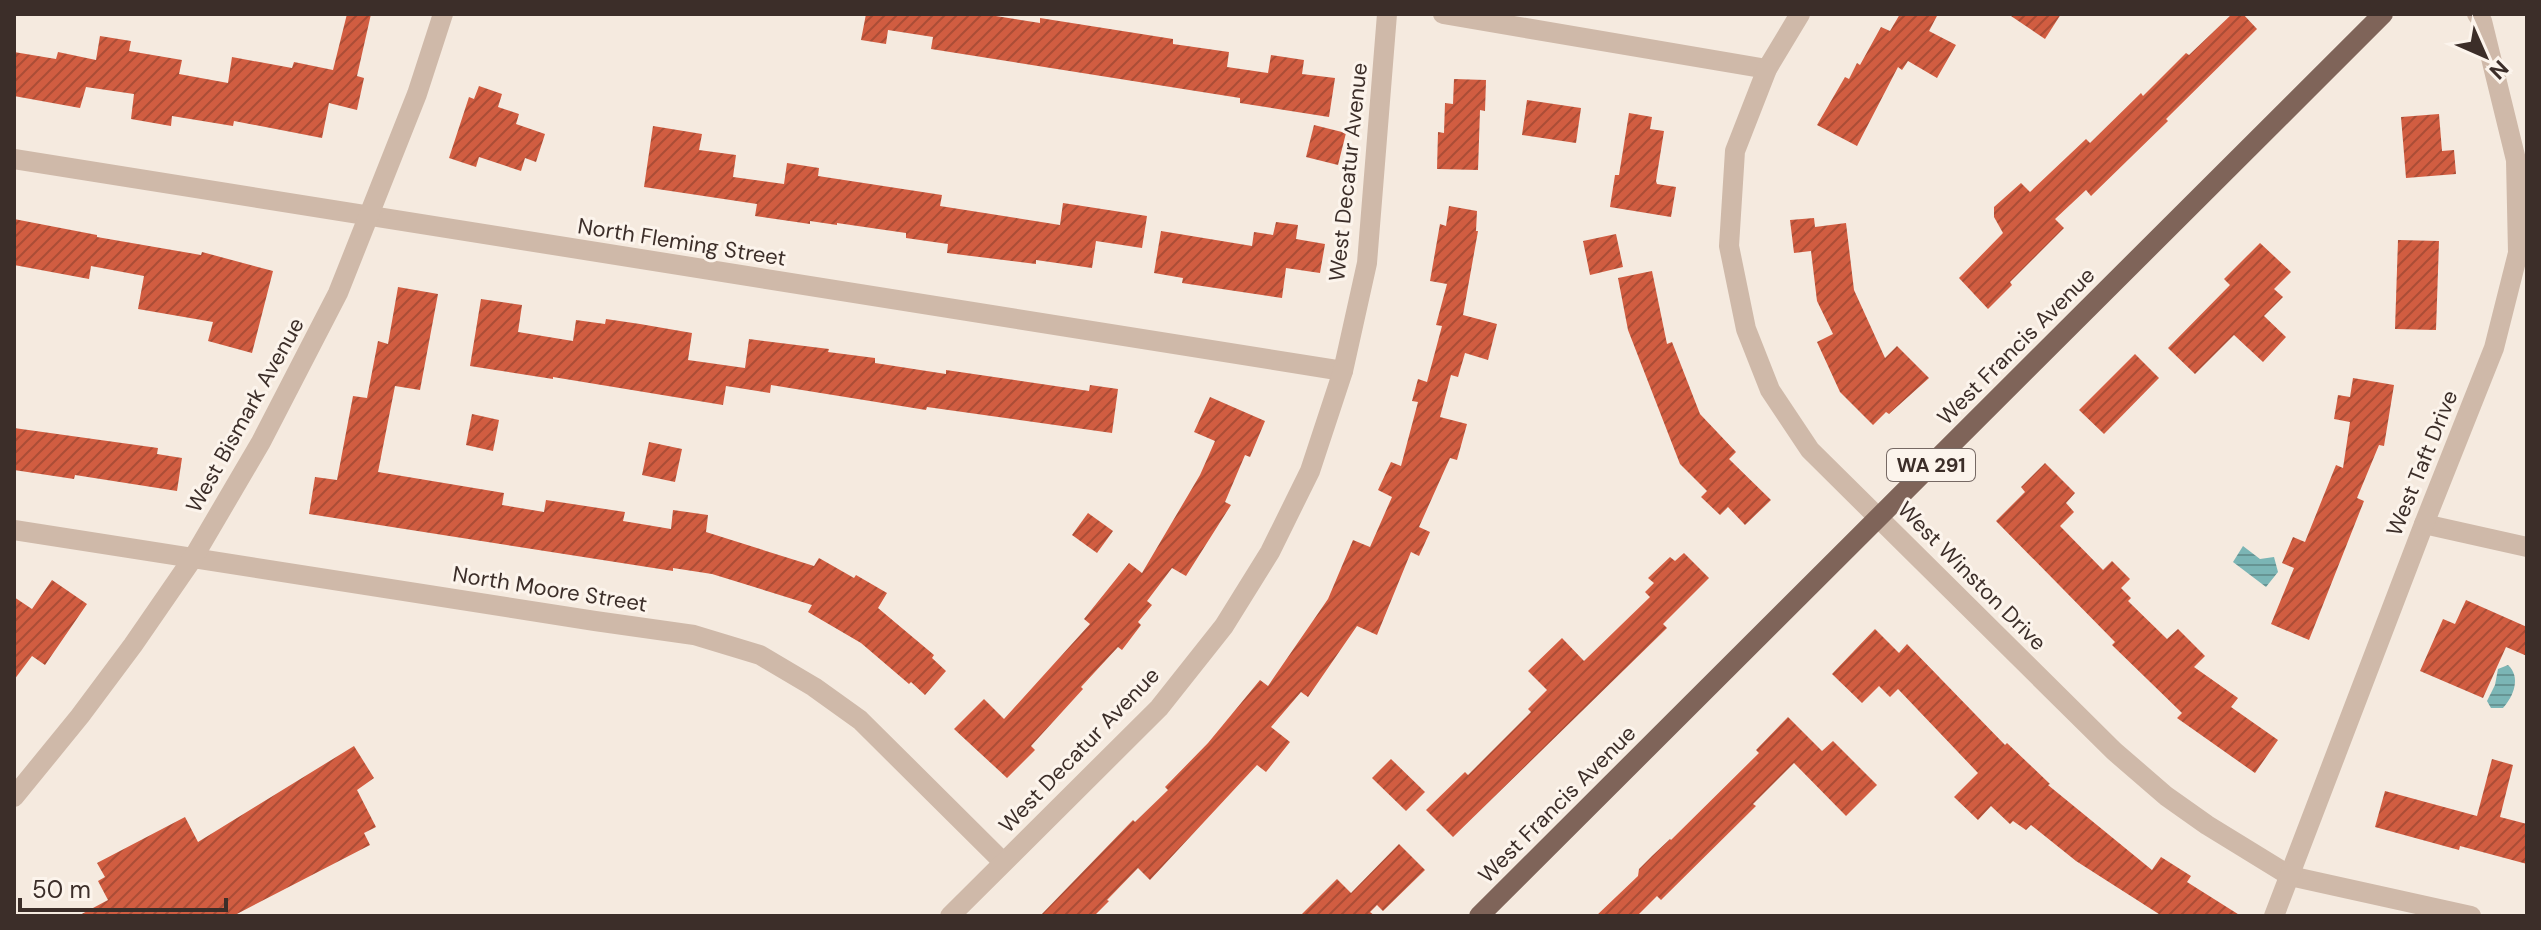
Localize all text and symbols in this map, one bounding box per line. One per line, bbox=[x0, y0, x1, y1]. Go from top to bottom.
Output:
north arrow bbox=[2445, 16, 2525, 96]
text: N bbox=[2483, 54, 2515, 86]
street label: West Decatur Avenue bbox=[1322, 61, 1374, 283]
street label: North Fleming Street bbox=[576, 211, 788, 273]
street label: West Francis Avenue bbox=[1931, 261, 2101, 431]
street label: West Bismark Avenue bbox=[179, 312, 311, 518]
street label: West Taft Drive bbox=[2380, 386, 2464, 540]
road number: WA 291 bbox=[1887, 449, 1975, 481]
street label: West Winston Drive bbox=[1891, 495, 2053, 657]
street label: North Moore Street bbox=[451, 559, 649, 619]
street label: West Decatur Avenue bbox=[992, 661, 1166, 839]
street label: West Francis Avenue bbox=[1472, 719, 1642, 889]
scale bar bbox=[20, 862, 226, 912]
text: 50 m bbox=[32, 874, 91, 905]

